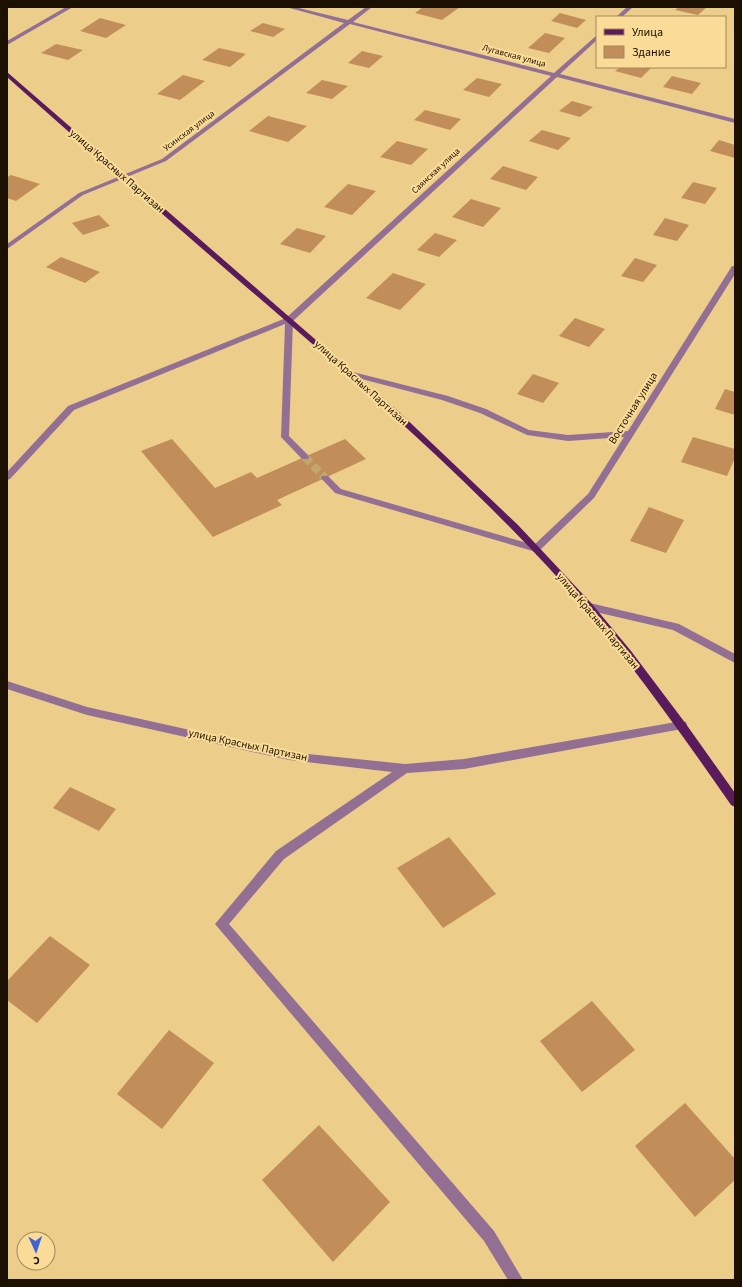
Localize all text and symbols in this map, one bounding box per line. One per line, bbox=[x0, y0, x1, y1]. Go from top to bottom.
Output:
legend bbox=[596, 16, 726, 68]
text: Улица bbox=[632, 24, 663, 41]
street label: Лугавская улица bbox=[481, 41, 547, 71]
text: Здание bbox=[632, 44, 671, 61]
street label: Усинская улица bbox=[161, 107, 217, 155]
street label: улица Красных Партизан bbox=[66, 126, 168, 216]
street label: Саянская улица bbox=[409, 145, 463, 197]
street label: улица Красных Партизан bbox=[311, 337, 411, 429]
street label: Восточная улица bbox=[605, 369, 661, 447]
street label: улица Красных Партизан bbox=[553, 570, 643, 672]
street label: улица Красных Партизан bbox=[187, 725, 309, 765]
north arrow bbox=[16, 1231, 56, 1271]
text: С bbox=[32, 1253, 40, 1268]

